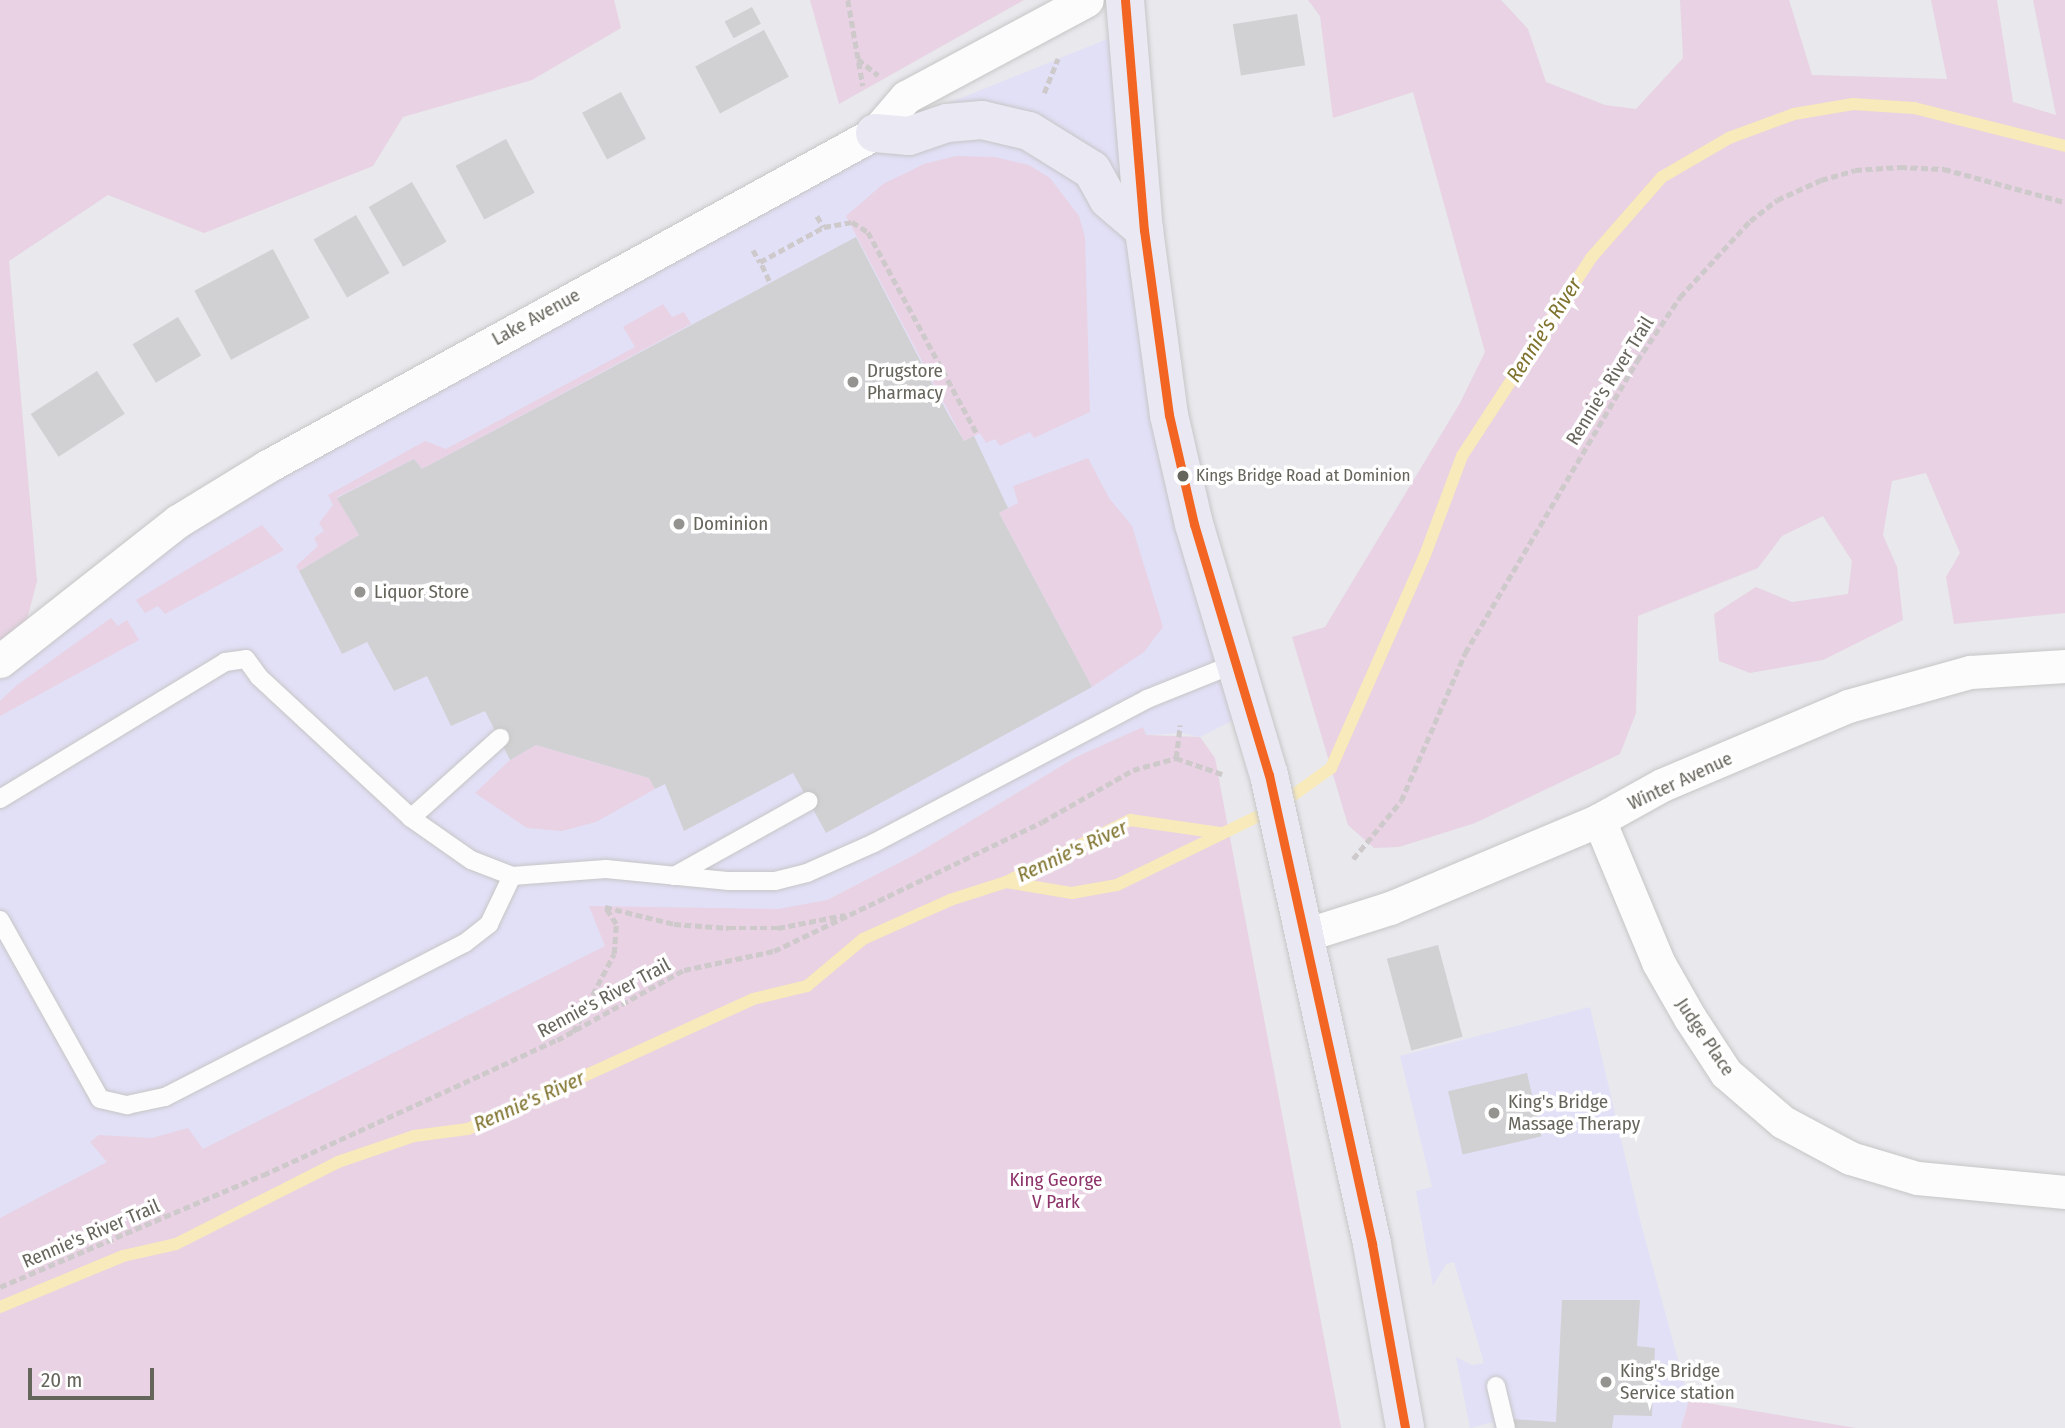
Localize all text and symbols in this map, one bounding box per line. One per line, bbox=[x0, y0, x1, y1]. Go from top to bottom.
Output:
water label: Rennie's River bbox=[1501, 273, 1587, 387]
street label: Lake Avenue bbox=[488, 283, 584, 351]
street label: Rennie's River Trail bbox=[1561, 313, 1659, 449]
place label: Drugstore Pharmacy bbox=[867, 360, 943, 404]
marker: Drugstore Pharmacy bbox=[845, 374, 861, 390]
place label: Kings Bridge Road at Dominion bbox=[1196, 466, 1411, 486]
marker: Kings Bridge Road at Dominion bbox=[1176, 469, 1190, 483]
place label: Dominion bbox=[693, 513, 768, 535]
marker: Dominion bbox=[671, 516, 687, 532]
place label: Liquor Store bbox=[374, 581, 469, 603]
marker: Liquor Store bbox=[352, 584, 368, 600]
street label: Winter Avenue bbox=[1624, 747, 1736, 815]
water label: Rennie's River bbox=[1013, 814, 1131, 888]
street label: Rennie's River Trail bbox=[534, 953, 674, 1043]
street label: Judge Place bbox=[1671, 994, 1739, 1080]
water label: Rennie's River bbox=[470, 1065, 588, 1137]
place label: King's Bridge Massage Therapy bbox=[1508, 1091, 1640, 1135]
marker: King's Bridge Massage Therapy bbox=[1486, 1105, 1502, 1121]
park label: King George V Park bbox=[1010, 1169, 1102, 1213]
street label: Rennie's River Trail bbox=[19, 1195, 163, 1273]
scale bar bbox=[32, 1354, 158, 1398]
place label: King's Bridge Service station bbox=[1620, 1360, 1735, 1404]
text: 20 m bbox=[41, 1367, 82, 1393]
marker: King's Bridge Service station bbox=[1598, 1374, 1614, 1390]

